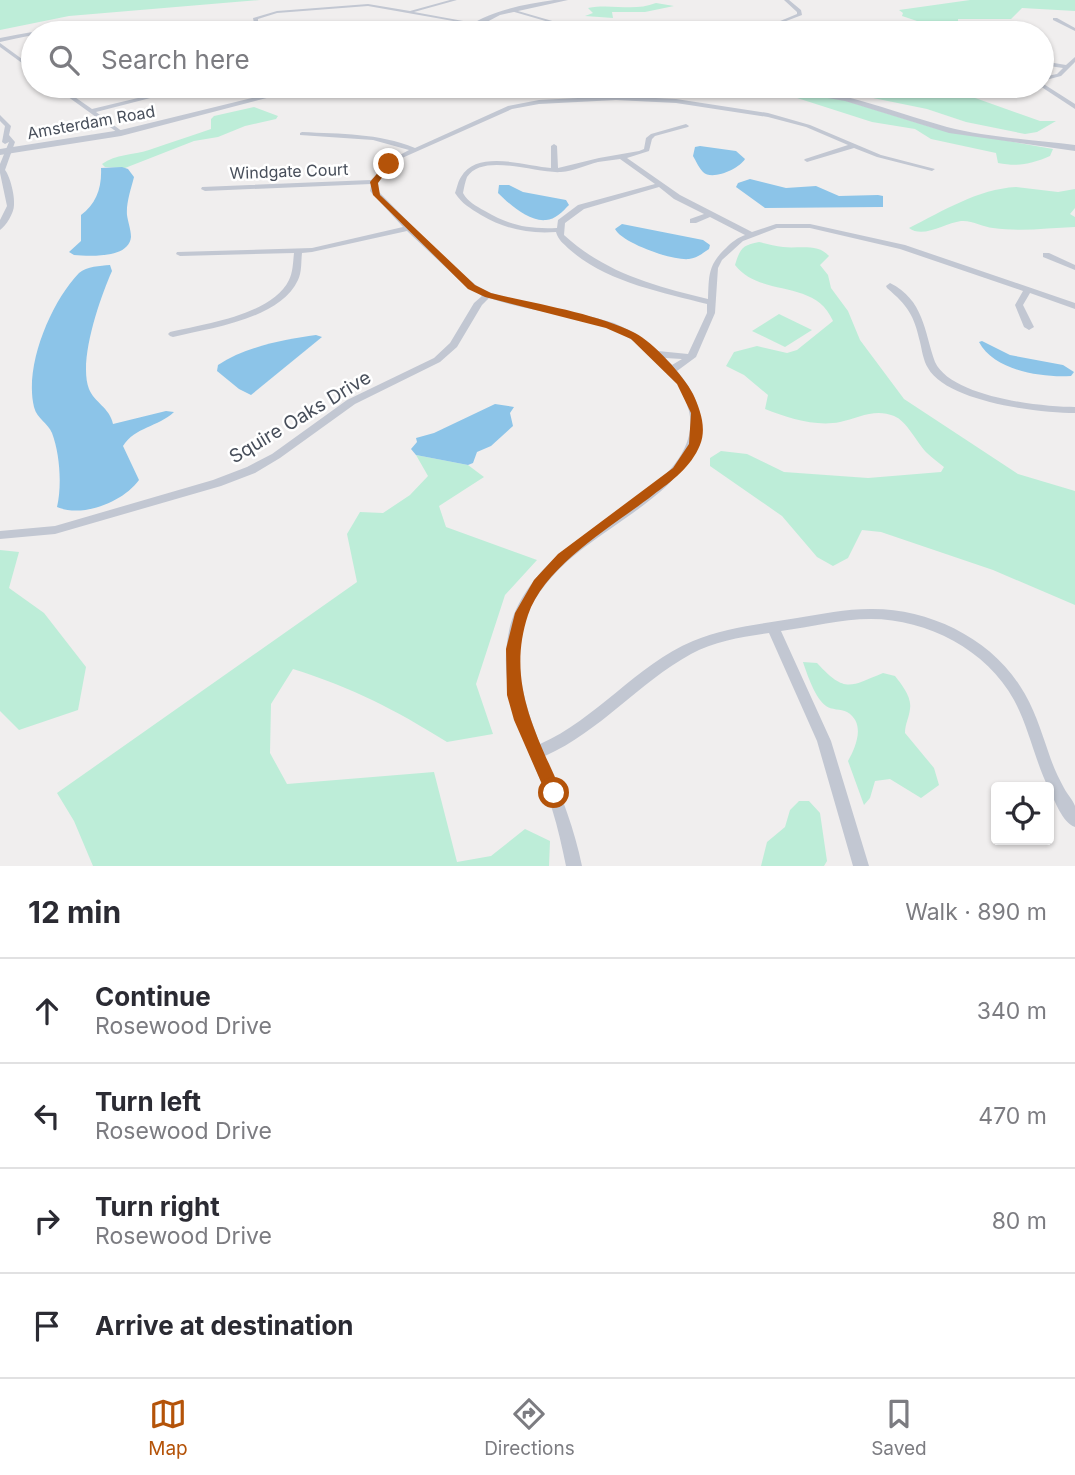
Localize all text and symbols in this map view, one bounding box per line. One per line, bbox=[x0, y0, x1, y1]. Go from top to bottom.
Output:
search box bbox=[21, 21, 1054, 98]
icon: search bbox=[45, 41, 83, 79]
text: Search here bbox=[101, 44, 250, 75]
street label: Amsterdam Road bbox=[25, 101, 157, 143]
route end bbox=[373, 148, 404, 179]
street label: Windgate Court bbox=[229, 159, 349, 183]
street label: Squire Oaks Drive bbox=[225, 366, 375, 468]
route start bbox=[538, 777, 569, 808]
map controls bbox=[991, 782, 1054, 845]
button: locate bbox=[991, 782, 1054, 845]
text: 12 min bbox=[28, 894, 121, 930]
text: Walk · 890 m bbox=[905, 898, 1047, 926]
text: Continue bbox=[95, 981, 211, 1012]
icon: ahead bbox=[28, 992, 66, 1030]
text: 340 m bbox=[977, 997, 1047, 1025]
text: Rosewood Drive bbox=[95, 1012, 272, 1040]
text: Turn left bbox=[95, 1086, 201, 1117]
icon: left bbox=[28, 1097, 66, 1135]
text: 470 m bbox=[978, 1102, 1047, 1130]
text: Rosewood Drive bbox=[95, 1117, 272, 1145]
text: Turn right bbox=[95, 1191, 220, 1222]
icon: right bbox=[28, 1202, 66, 1240]
text: 80 m bbox=[992, 1207, 1047, 1235]
text: Rosewood Drive bbox=[95, 1222, 272, 1250]
icon: arrive bbox=[28, 1307, 66, 1345]
text: Arrive at destination bbox=[95, 1310, 354, 1341]
tab: Map bbox=[148, 1395, 188, 1460]
tab: Directions bbox=[484, 1395, 575, 1460]
tab: Saved bbox=[871, 1395, 927, 1460]

